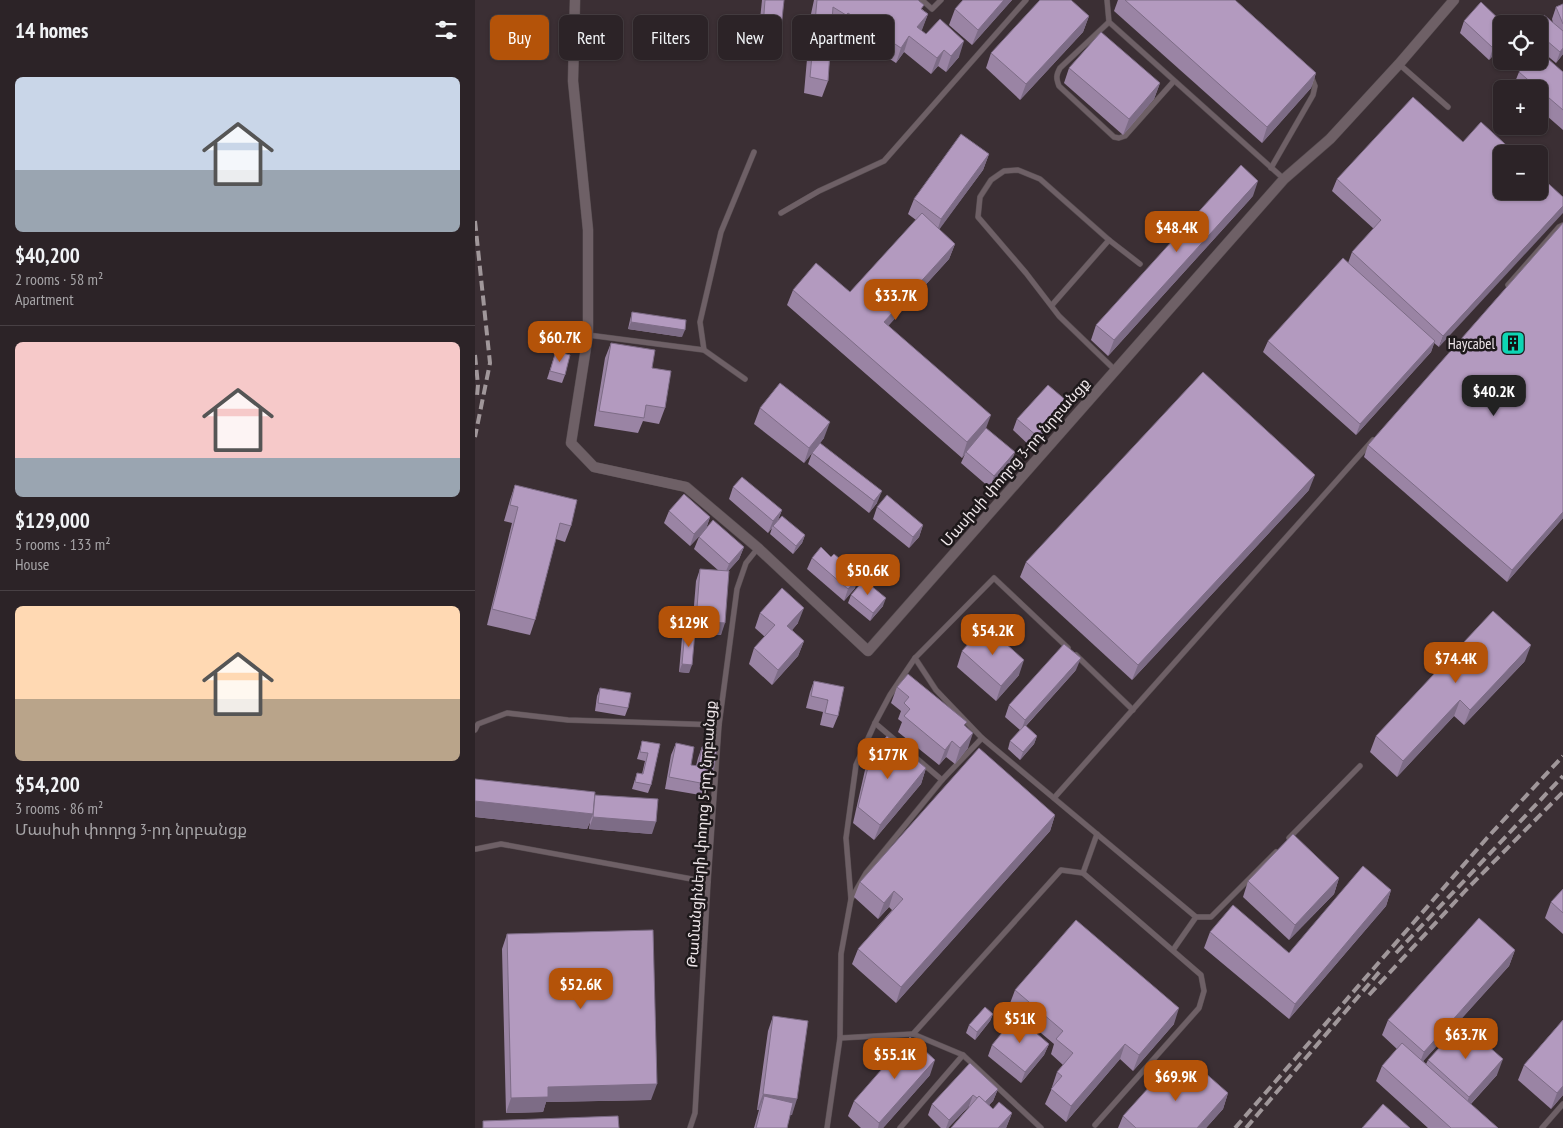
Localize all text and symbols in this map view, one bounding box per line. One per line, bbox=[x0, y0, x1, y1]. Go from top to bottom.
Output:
chip: Buy bbox=[490, 15, 549, 60]
chip: Rent bbox=[559, 15, 623, 60]
chip: Filters bbox=[633, 15, 708, 60]
chip: New bbox=[718, 15, 782, 60]
chip: Apartment bbox=[792, 15, 894, 60]
map controls bbox=[1493, 15, 1548, 200]
button: locate bbox=[1493, 15, 1548, 70]
icon: filters bbox=[432, 16, 460, 44]
text: 14 homes bbox=[15, 17, 88, 44]
button: + bbox=[1493, 80, 1548, 135]
icon: home bbox=[193, 109, 283, 199]
button: − bbox=[1493, 145, 1548, 200]
pin: $48.4K bbox=[1136, 210, 1218, 253]
text: $48.4K bbox=[1156, 217, 1198, 237]
text: $40,200 bbox=[15, 242, 80, 269]
text: 2 rooms · 58 m² bbox=[15, 269, 103, 289]
pin: $33.7K bbox=[855, 278, 937, 321]
text: $33.7K bbox=[875, 285, 917, 305]
text: Apartment bbox=[15, 289, 74, 309]
pin: $60.7K bbox=[519, 320, 601, 363]
text: $60.7K bbox=[539, 327, 581, 347]
building icon: Haycabel bbox=[1500, 330, 1526, 356]
place label: Haycabel bbox=[1448, 334, 1495, 353]
street label: Մասիսի փողոց 3-րդ նրբանցք bbox=[936, 374, 1094, 550]
pin: $40.2K bbox=[1453, 374, 1535, 417]
icon: home bbox=[193, 375, 283, 465]
text: $40.2K bbox=[1473, 381, 1515, 401]
text: $129,000 bbox=[15, 507, 90, 534]
text: 5 rooms · 133 m² bbox=[15, 534, 111, 554]
text: House bbox=[15, 554, 49, 574]
pin: $50.6K bbox=[827, 554, 909, 596]
text: $50.6K bbox=[847, 560, 889, 580]
pin: $129K bbox=[654, 606, 724, 648]
text: $129K bbox=[670, 612, 708, 632]
pin: $54.2K bbox=[952, 614, 1034, 656]
text: $54.2K bbox=[972, 620, 1014, 640]
icon: home bbox=[193, 639, 283, 729]
pin: $74.4K bbox=[1415, 642, 1497, 684]
text: $74.4K bbox=[1435, 648, 1477, 668]
street label: Թամանցիների փողոց 5-րդ նրբանցք bbox=[682, 700, 720, 968]
pin: $177K bbox=[853, 738, 923, 780]
text: $177K bbox=[869, 744, 907, 764]
text: $54,200 bbox=[15, 771, 80, 798]
text: 3 rooms · 86 m² bbox=[15, 798, 103, 818]
text: Մասիսի փողոց 3-րդ նրբանցք bbox=[15, 819, 247, 839]
pin: $52.6K bbox=[540, 968, 622, 1010]
text: $52.6K bbox=[560, 974, 602, 994]
pin: $51K bbox=[990, 1002, 1050, 1044]
text: $51K bbox=[1004, 1008, 1036, 1028]
pin: $63.7K bbox=[1425, 1018, 1507, 1060]
text: $63.7K bbox=[1445, 1024, 1487, 1044]
pin: $55.1K bbox=[854, 1038, 936, 1080]
text: $55.1K bbox=[874, 1044, 916, 1064]
pin: $69.9K bbox=[1135, 1060, 1217, 1102]
text: $69.9K bbox=[1155, 1066, 1197, 1086]

